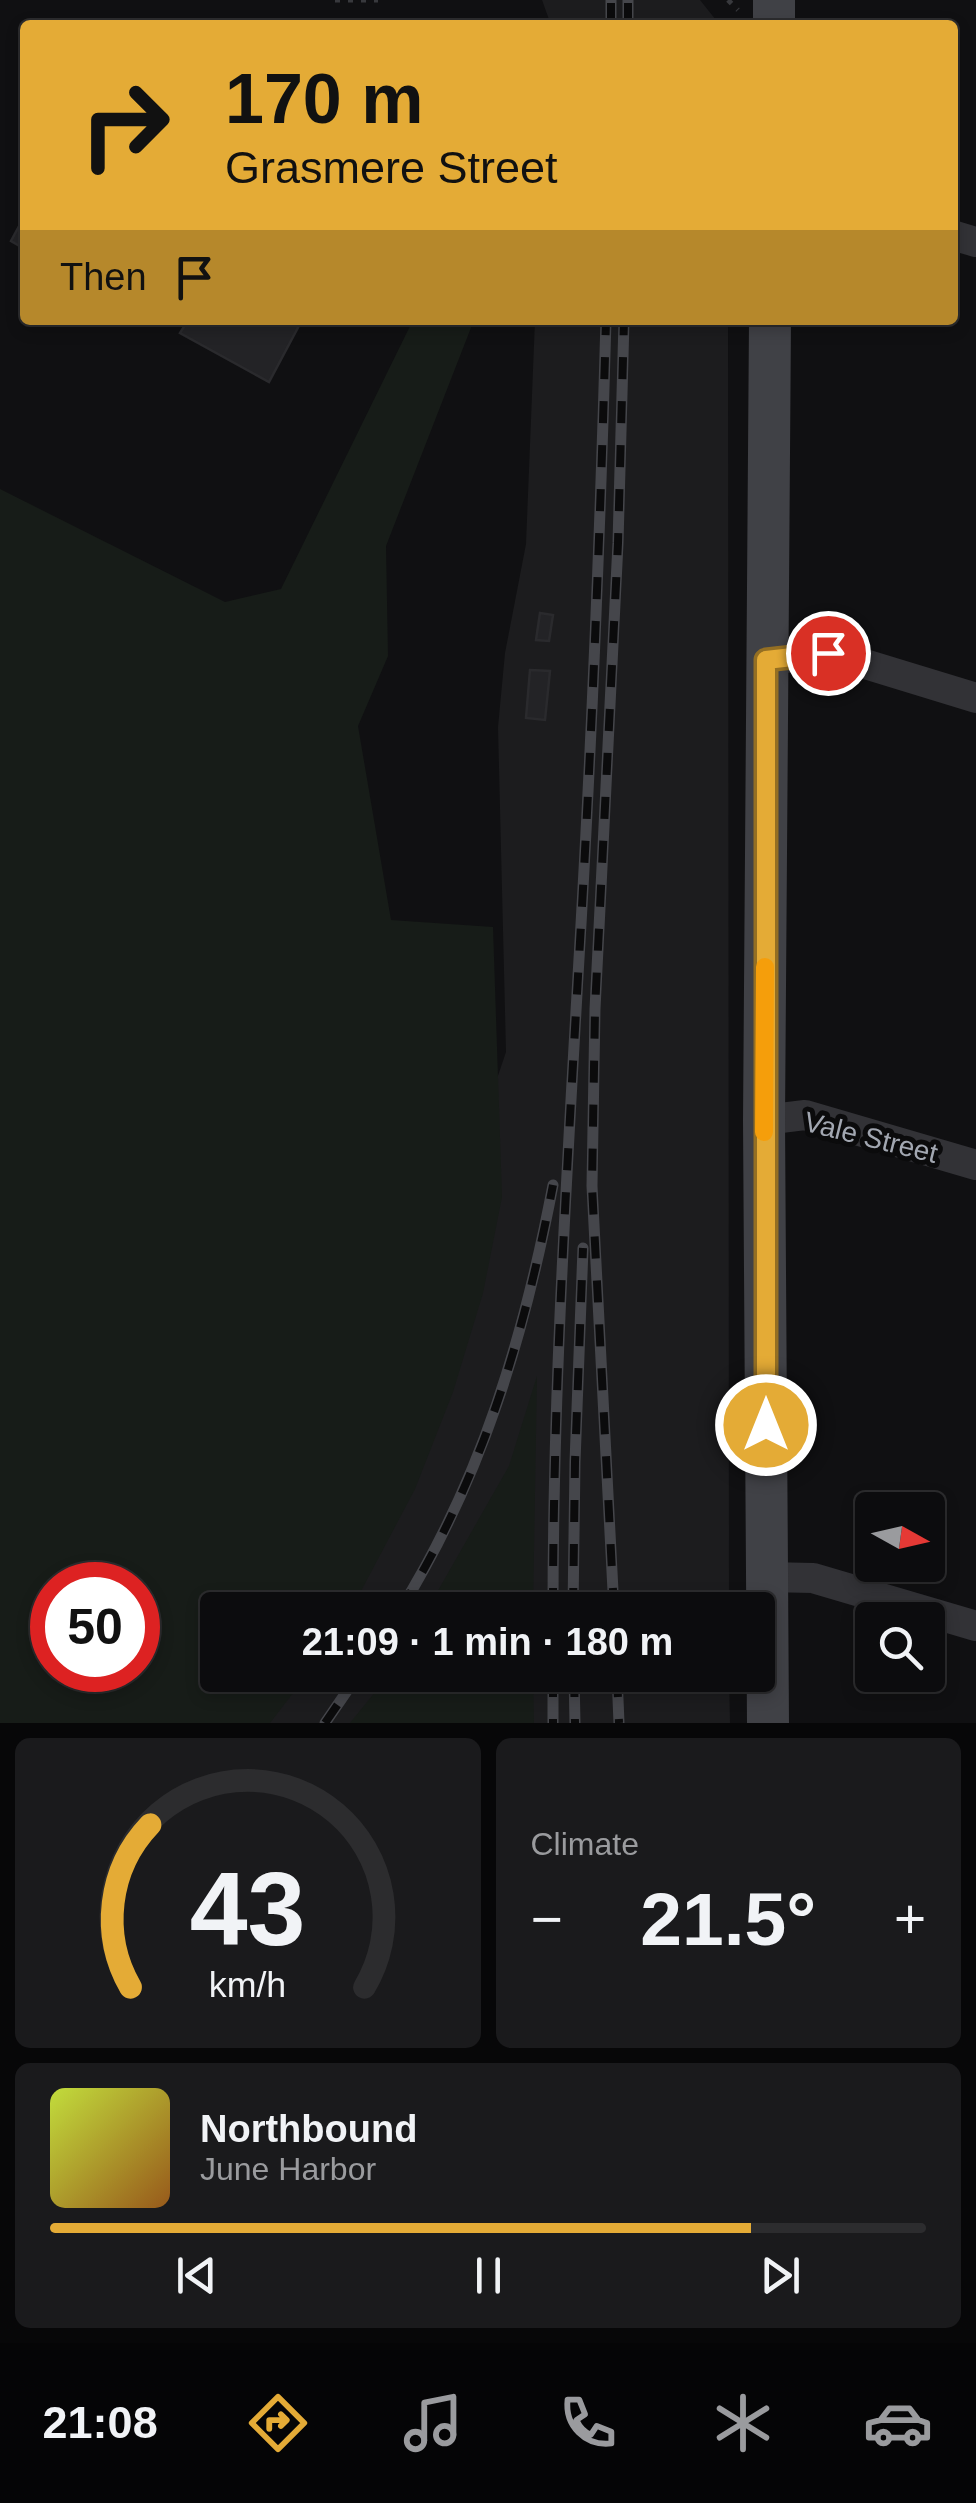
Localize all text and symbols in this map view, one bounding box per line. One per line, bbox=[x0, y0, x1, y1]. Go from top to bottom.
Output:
icon: right bbox=[60, 60, 190, 190]
text: 170 m bbox=[225, 60, 423, 138]
text: Grasmere Street bbox=[225, 142, 558, 193]
icon: arrive bbox=[167, 250, 222, 305]
text: Then bbox=[60, 256, 147, 298]
pin bbox=[786, 611, 871, 696]
icon: arrive bbox=[801, 626, 856, 681]
street label: Vale Street bbox=[801, 1106, 941, 1169]
position arrow bbox=[714, 1373, 818, 1477]
north arrow bbox=[855, 1492, 945, 1582]
map controls bbox=[855, 1492, 945, 1692]
speed limit sign: 50 bbox=[30, 1562, 160, 1692]
button: search bbox=[855, 1602, 945, 1692]
text: 21:09 · 1 min · 180 m bbox=[302, 1621, 673, 1663]
text: Climate bbox=[531, 1826, 639, 1862]
text: 43 bbox=[190, 1851, 306, 1967]
text: 21.5° bbox=[640, 1877, 816, 1961]
text: − bbox=[531, 1888, 563, 1950]
text: + bbox=[894, 1888, 926, 1950]
text: km/h bbox=[209, 1965, 286, 2005]
text: Northbound bbox=[200, 2108, 417, 2150]
text: June Harbor bbox=[200, 2151, 376, 2187]
icon: previous bbox=[169, 2248, 224, 2303]
icon: pause bbox=[461, 2248, 516, 2303]
icon: next bbox=[753, 2248, 808, 2303]
icon: directions bbox=[243, 2388, 313, 2458]
icon: music bbox=[398, 2388, 468, 2458]
icon: phone bbox=[553, 2388, 623, 2458]
icon: climate bbox=[708, 2388, 778, 2458]
icon: car bbox=[863, 2388, 933, 2458]
text: 21:08 bbox=[43, 2397, 158, 2448]

